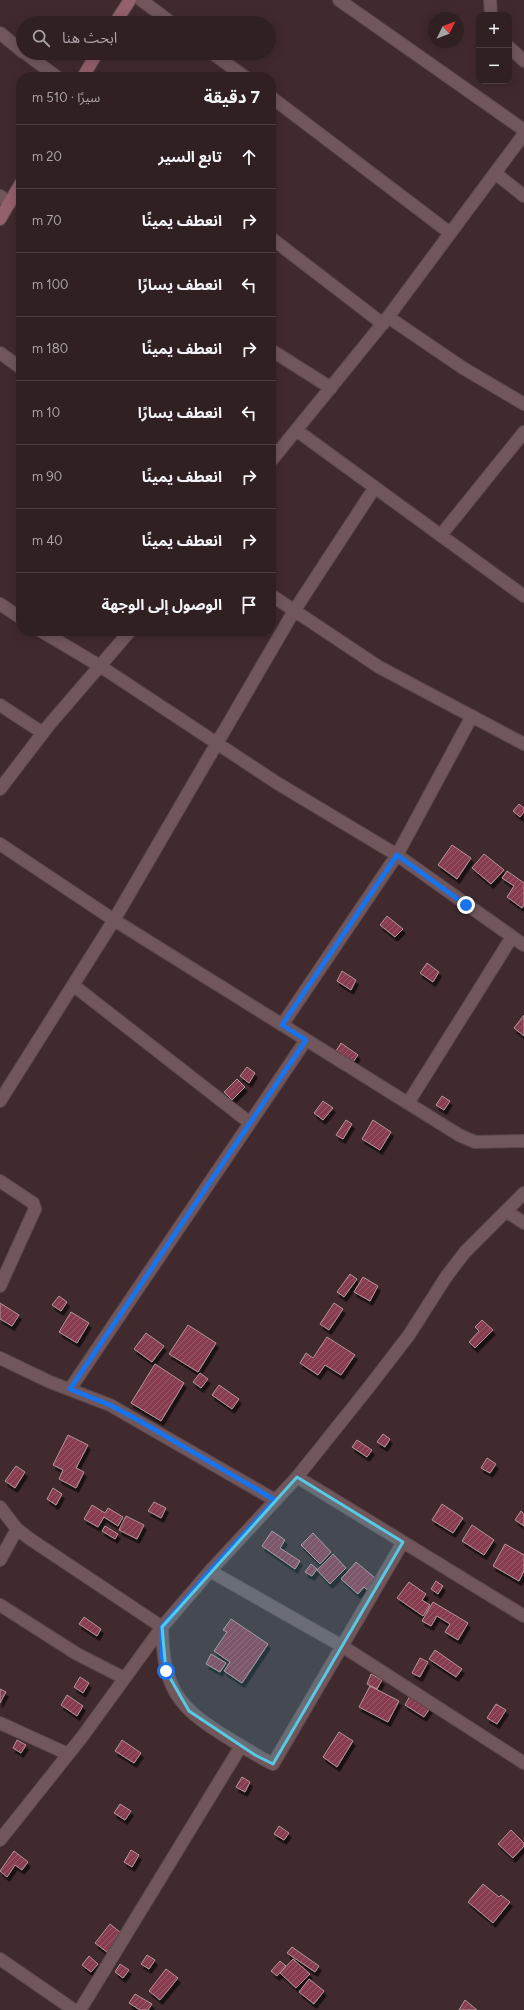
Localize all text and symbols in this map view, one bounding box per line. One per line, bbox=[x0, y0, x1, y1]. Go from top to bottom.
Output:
north arrow bbox=[428, 12, 464, 48]
map controls bbox=[476, 12, 512, 84]
button: + bbox=[476, 12, 512, 48]
search box bbox=[16, 16, 276, 60]
icon: search bbox=[30, 27, 52, 49]
text: ابحث هنا bbox=[62, 29, 117, 47]
button: − bbox=[476, 48, 512, 84]
text: 7 دقيقة bbox=[204, 87, 260, 107]
text: سيرًا · 510 m bbox=[32, 90, 100, 105]
icon: ahead bbox=[238, 146, 260, 168]
text: تابع السير bbox=[158, 148, 222, 166]
text: 20 m bbox=[32, 149, 62, 164]
icon: right bbox=[238, 210, 260, 232]
text: انعطف يمينًا bbox=[142, 212, 222, 230]
text: 70 m bbox=[32, 213, 62, 228]
icon: left bbox=[238, 274, 260, 296]
text: انعطف يسارًا bbox=[138, 276, 222, 294]
text: 100 m bbox=[32, 277, 68, 292]
icon: right bbox=[238, 338, 260, 360]
text: انعطف يمينًا bbox=[142, 340, 222, 358]
text: 180 m bbox=[32, 341, 68, 356]
icon: left bbox=[238, 402, 260, 424]
text: انعطف يسارًا bbox=[138, 404, 222, 422]
text: 10 m bbox=[32, 405, 60, 420]
icon: right bbox=[238, 466, 260, 488]
text: انعطف يمينًا bbox=[142, 468, 222, 486]
text: 90 m bbox=[32, 469, 62, 484]
icon: right bbox=[238, 530, 260, 552]
text: انعطف يمينًا bbox=[142, 532, 222, 550]
text: 40 m bbox=[32, 533, 63, 548]
icon: arrive bbox=[238, 594, 260, 616]
text: الوصول إلى الوجهة bbox=[102, 596, 222, 614]
route end bbox=[457, 896, 475, 914]
route start bbox=[157, 1662, 175, 1680]

